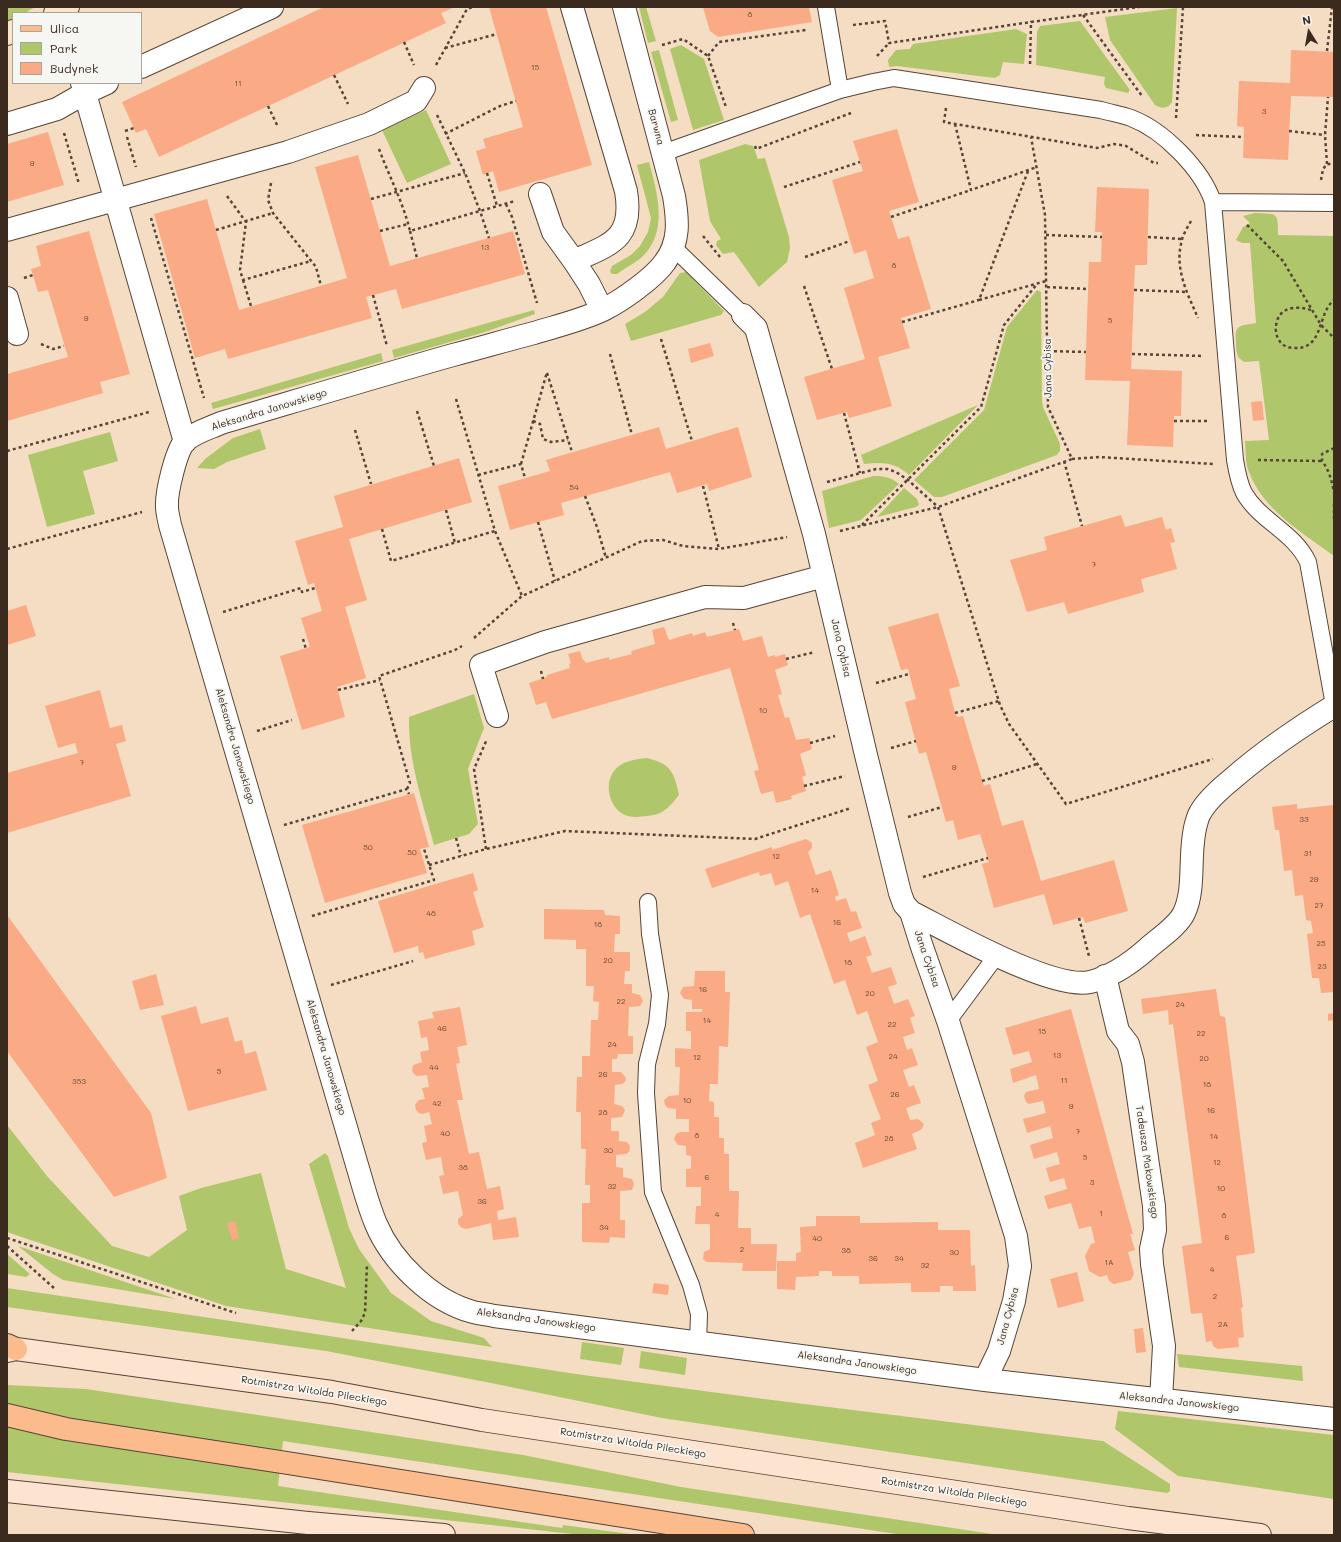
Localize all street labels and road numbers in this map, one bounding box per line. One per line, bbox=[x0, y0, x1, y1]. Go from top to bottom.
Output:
street label: Barwna bbox=[645, 108, 667, 146]
street label: Jana Cybisa bbox=[1041, 338, 1055, 398]
street label: Aleksandra Janowskiego bbox=[210, 387, 328, 433]
street label: Jana Cybisa bbox=[828, 618, 854, 678]
street label: Aleksandra Janowskiego bbox=[213, 686, 257, 806]
street label: Jana Cybisa bbox=[912, 929, 942, 989]
street label: Aleksandra Janowskiego bbox=[304, 997, 348, 1117]
street label: Tadeusza Makowskiego bbox=[1133, 1105, 1161, 1219]
street label: Jana Cybisa bbox=[994, 1286, 1022, 1346]
street label: Aleksandra Janowskiego bbox=[476, 1306, 596, 1334]
street label: Aleksandra Janowskiego bbox=[797, 1349, 917, 1377]
street label: Rotmistrza Witolda Pileckiego bbox=[240, 1374, 388, 1408]
street label: Aleksandra Janowskiego bbox=[1118, 1390, 1240, 1414]
street label: Rotmistrza Witolda Pileckiego bbox=[559, 1426, 707, 1460]
street label: Rotmistrza Witolda Pileckiego bbox=[880, 1475, 1028, 1509]

